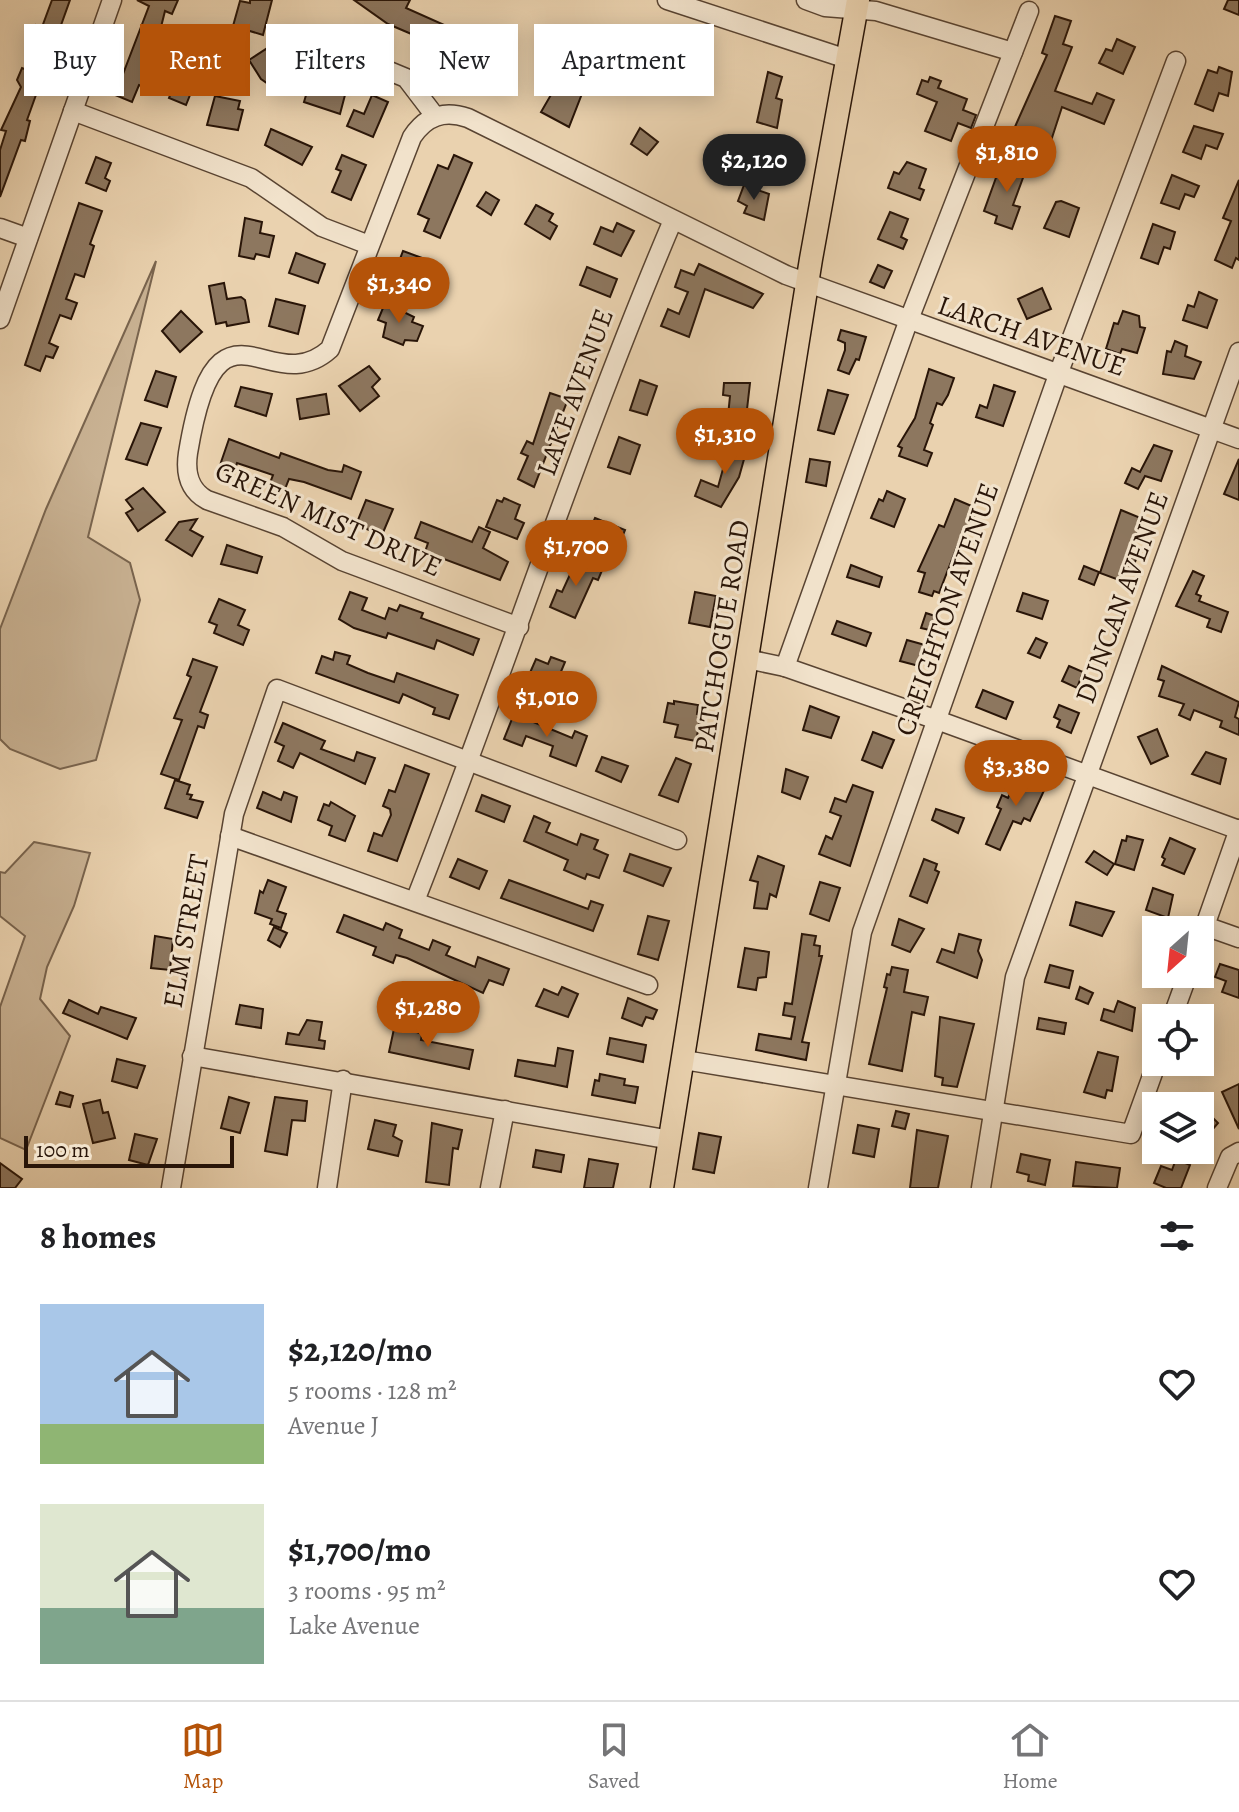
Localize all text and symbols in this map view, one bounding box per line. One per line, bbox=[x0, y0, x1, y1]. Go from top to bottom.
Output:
chip: Buy bbox=[24, 24, 124, 96]
chip: Rent bbox=[140, 24, 250, 96]
chip: Filters bbox=[266, 24, 394, 96]
chip: New bbox=[410, 24, 518, 96]
chip: Apartment bbox=[534, 24, 714, 96]
pin: $1,810 bbox=[942, 126, 1072, 194]
pin: $2,120 bbox=[689, 134, 819, 202]
text: $1,810 bbox=[975, 134, 1039, 169]
text: $2,120 bbox=[721, 142, 787, 177]
pin: $1,340 bbox=[334, 257, 464, 325]
text: $1,340 bbox=[367, 265, 431, 300]
street label: LARCH AVENUE bbox=[932, 286, 1131, 386]
street label: LAKE AVENUE bbox=[527, 303, 623, 481]
pin: $1,310 bbox=[660, 408, 790, 476]
text: $1,310 bbox=[694, 416, 756, 451]
street label: GREEN MIST DRIVE bbox=[209, 452, 448, 586]
street label: CREIGHTON AVENUE bbox=[886, 478, 1008, 741]
street label: DUNCAN AVENUE bbox=[1066, 486, 1178, 709]
street label: PATCHOGUE ROAD bbox=[685, 517, 759, 755]
pin: $1,700 bbox=[511, 520, 641, 588]
text: $1,700 bbox=[543, 528, 609, 563]
pin: $1,010 bbox=[482, 671, 612, 739]
text: $1,010 bbox=[515, 679, 579, 714]
pin: $3,380 bbox=[951, 740, 1081, 808]
text: $3,380 bbox=[982, 748, 1050, 783]
street label: ELM STREET bbox=[154, 851, 218, 1011]
north arrow bbox=[1142, 916, 1214, 988]
map controls bbox=[1142, 916, 1214, 1164]
pin: $1,280 bbox=[363, 981, 493, 1049]
text: $1,280 bbox=[395, 989, 461, 1024]
button: locate bbox=[1142, 1004, 1214, 1076]
button: layers bbox=[1142, 1092, 1214, 1164]
scale bar bbox=[24, 1132, 234, 1168]
text: 100 m bbox=[36, 1135, 90, 1165]
text: 8 homes bbox=[40, 1213, 156, 1260]
icon: filters bbox=[1155, 1214, 1199, 1258]
text: $2,120/mo bbox=[288, 1326, 432, 1373]
icon: home bbox=[104, 1336, 200, 1432]
icon: heart bbox=[1155, 1362, 1199, 1406]
text: 5 rooms · 128 m² bbox=[288, 1373, 457, 1408]
text: Avenue J bbox=[288, 1408, 379, 1443]
text: $1,700/mo bbox=[288, 1526, 431, 1573]
icon: home bbox=[104, 1536, 200, 1632]
icon: heart bbox=[1155, 1562, 1199, 1606]
text: 3 rooms · 95 m² bbox=[288, 1573, 445, 1608]
text: Lake Avenue bbox=[288, 1608, 420, 1643]
tab: Map bbox=[181, 1718, 225, 1796]
tab: Saved bbox=[588, 1718, 640, 1796]
tab: Home bbox=[1002, 1718, 1058, 1796]

